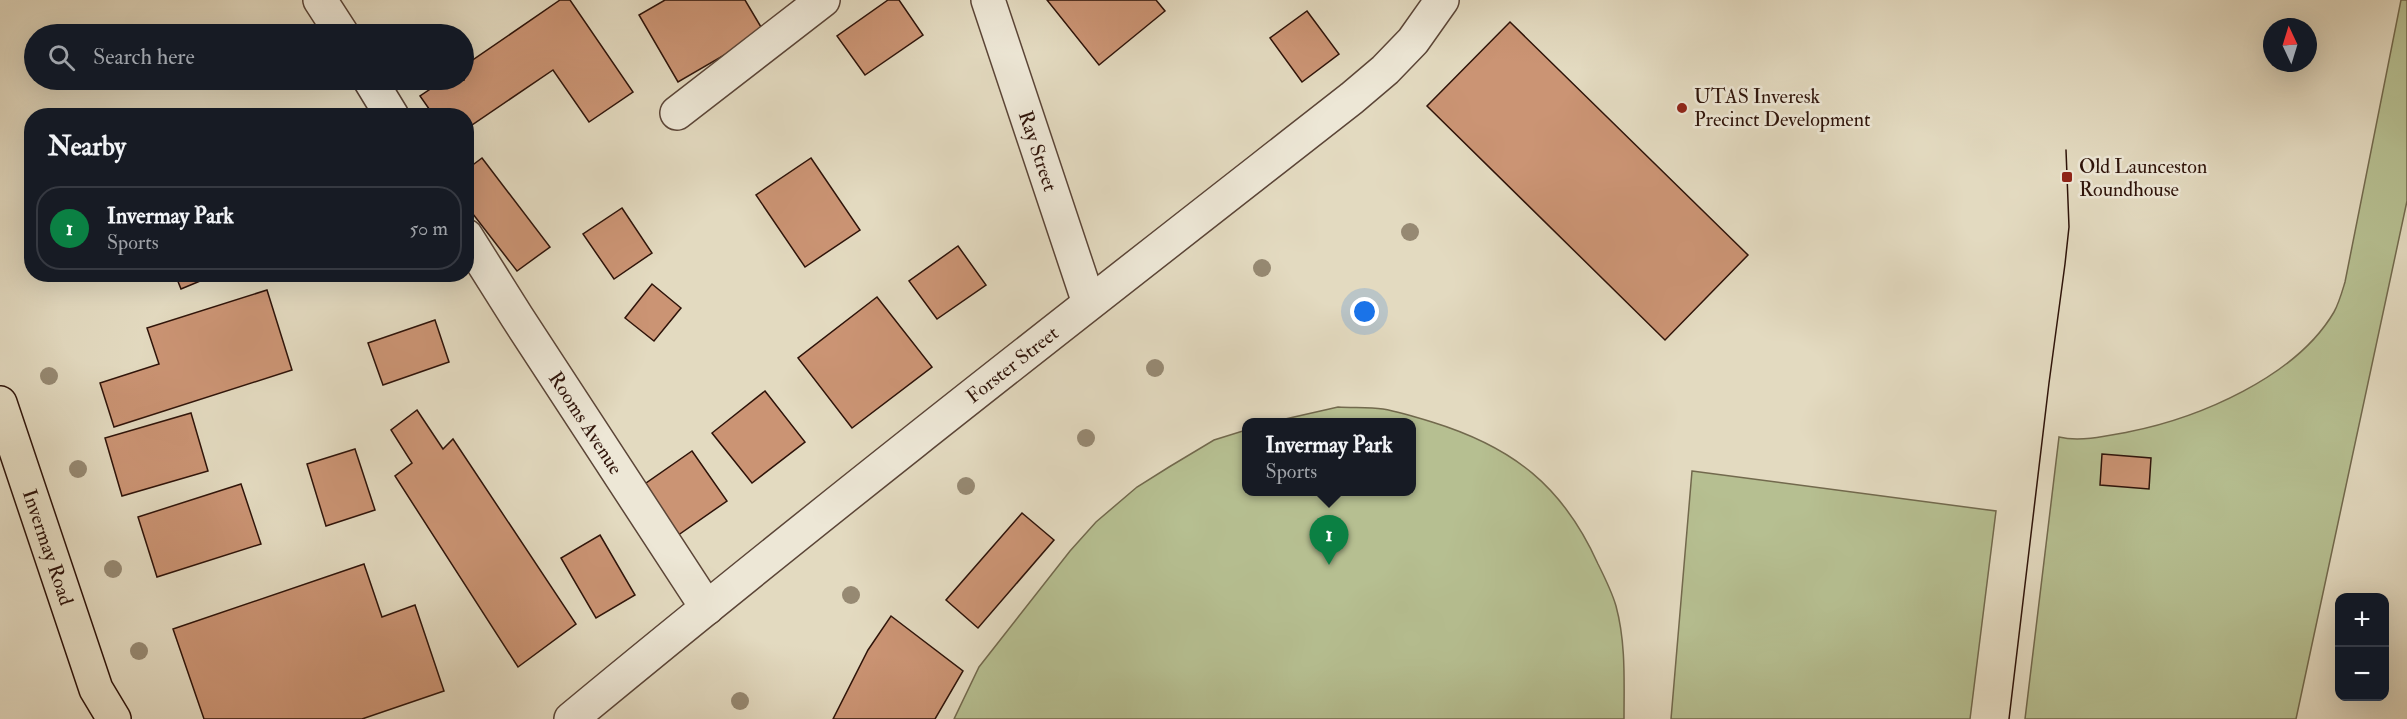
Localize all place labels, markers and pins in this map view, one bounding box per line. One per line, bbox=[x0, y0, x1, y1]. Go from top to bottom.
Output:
place label: UTAS Inveresk Precinct Development bbox=[1694, 84, 1871, 133]
marker: UTAS Inveresk Precinct Development bbox=[1675, 101, 1689, 115]
place label: Old Launceston Roundhouse bbox=[2079, 154, 2207, 202]
marker: Old Launceston Roundhouse bbox=[2060, 170, 2074, 184]
pin: 1 bbox=[1310, 516, 1348, 565]

